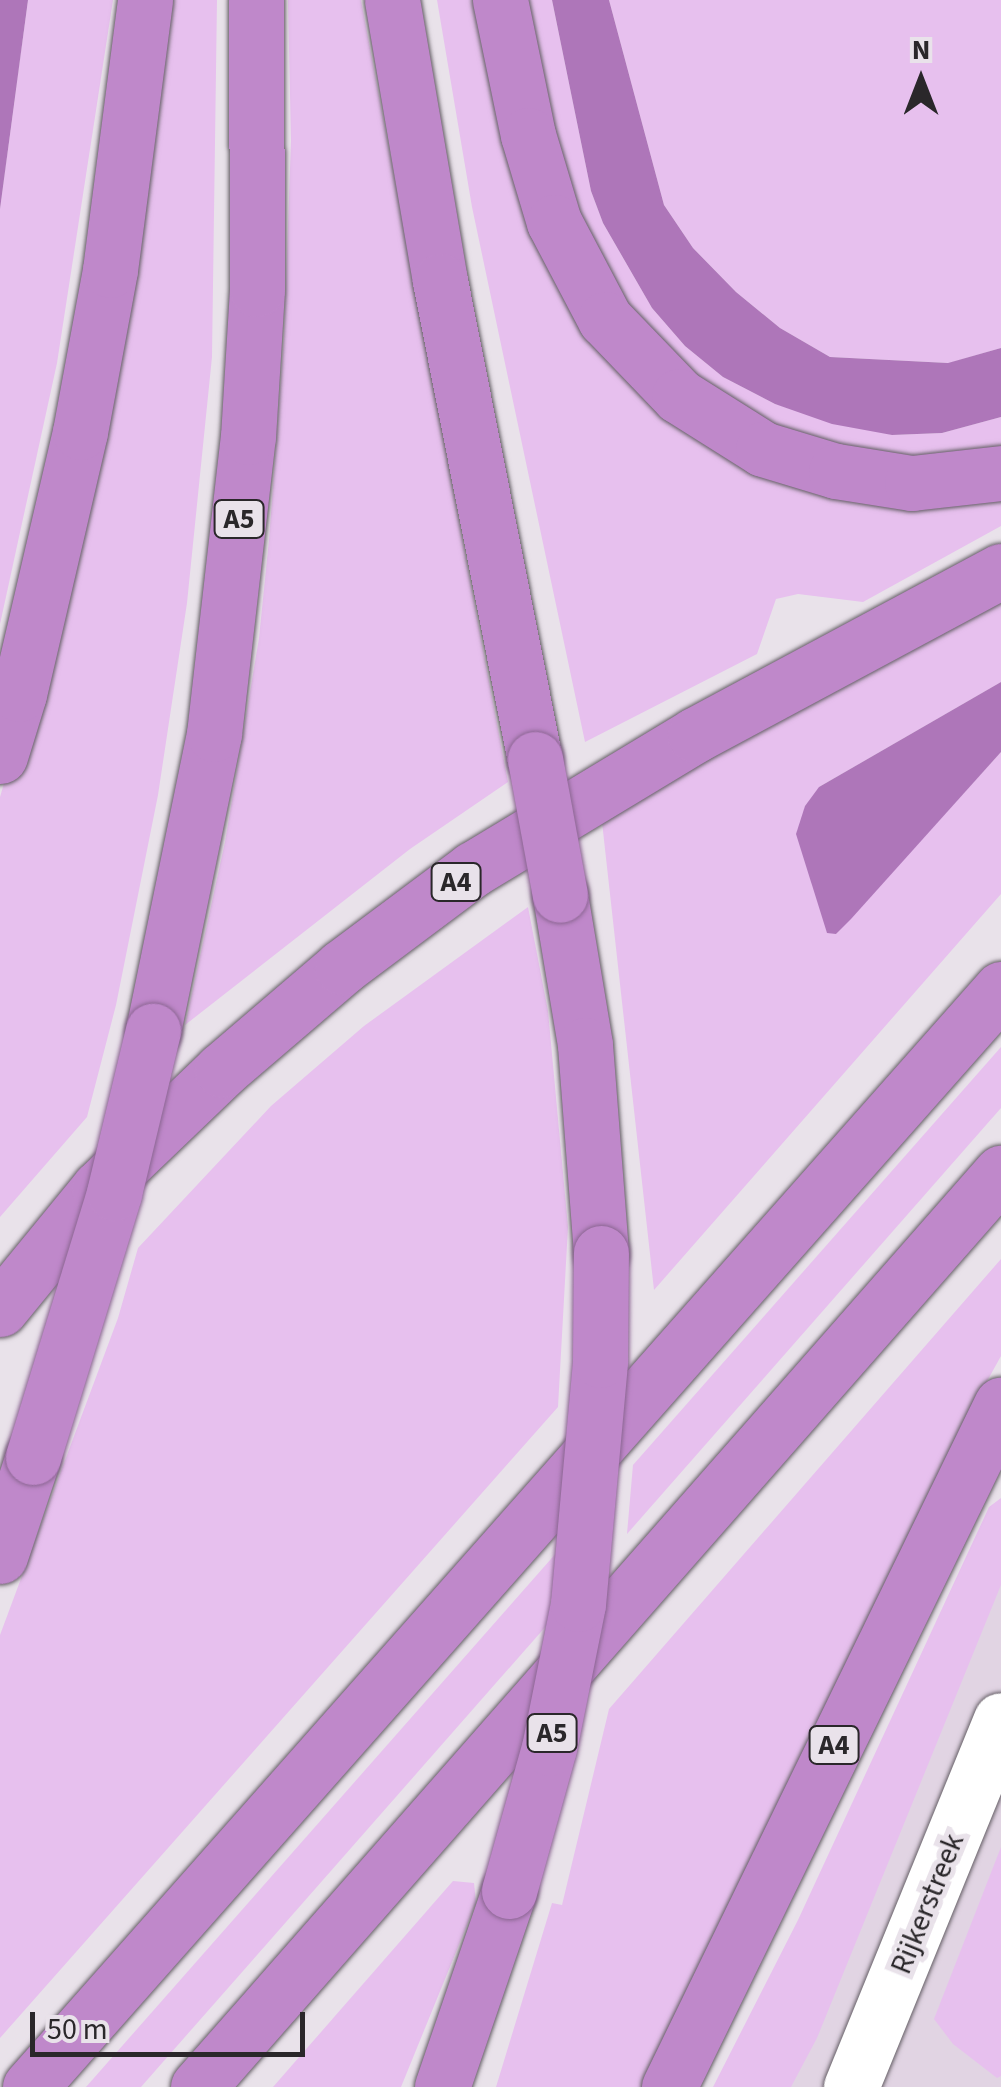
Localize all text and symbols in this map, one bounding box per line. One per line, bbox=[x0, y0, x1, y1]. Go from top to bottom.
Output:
north arrow bbox=[871, 30, 971, 130]
text: N bbox=[912, 30, 930, 70]
road number: A5 bbox=[212, 496, 266, 542]
road number: A4 bbox=[428, 859, 484, 905]
road number: A5 bbox=[524, 1710, 580, 1756]
road number: A4 bbox=[806, 1722, 862, 1768]
street label: Rijkerstreek bbox=[884, 1829, 972, 1979]
scale bar bbox=[35, 1992, 310, 2054]
text: 50 m bbox=[47, 2008, 108, 2051]

